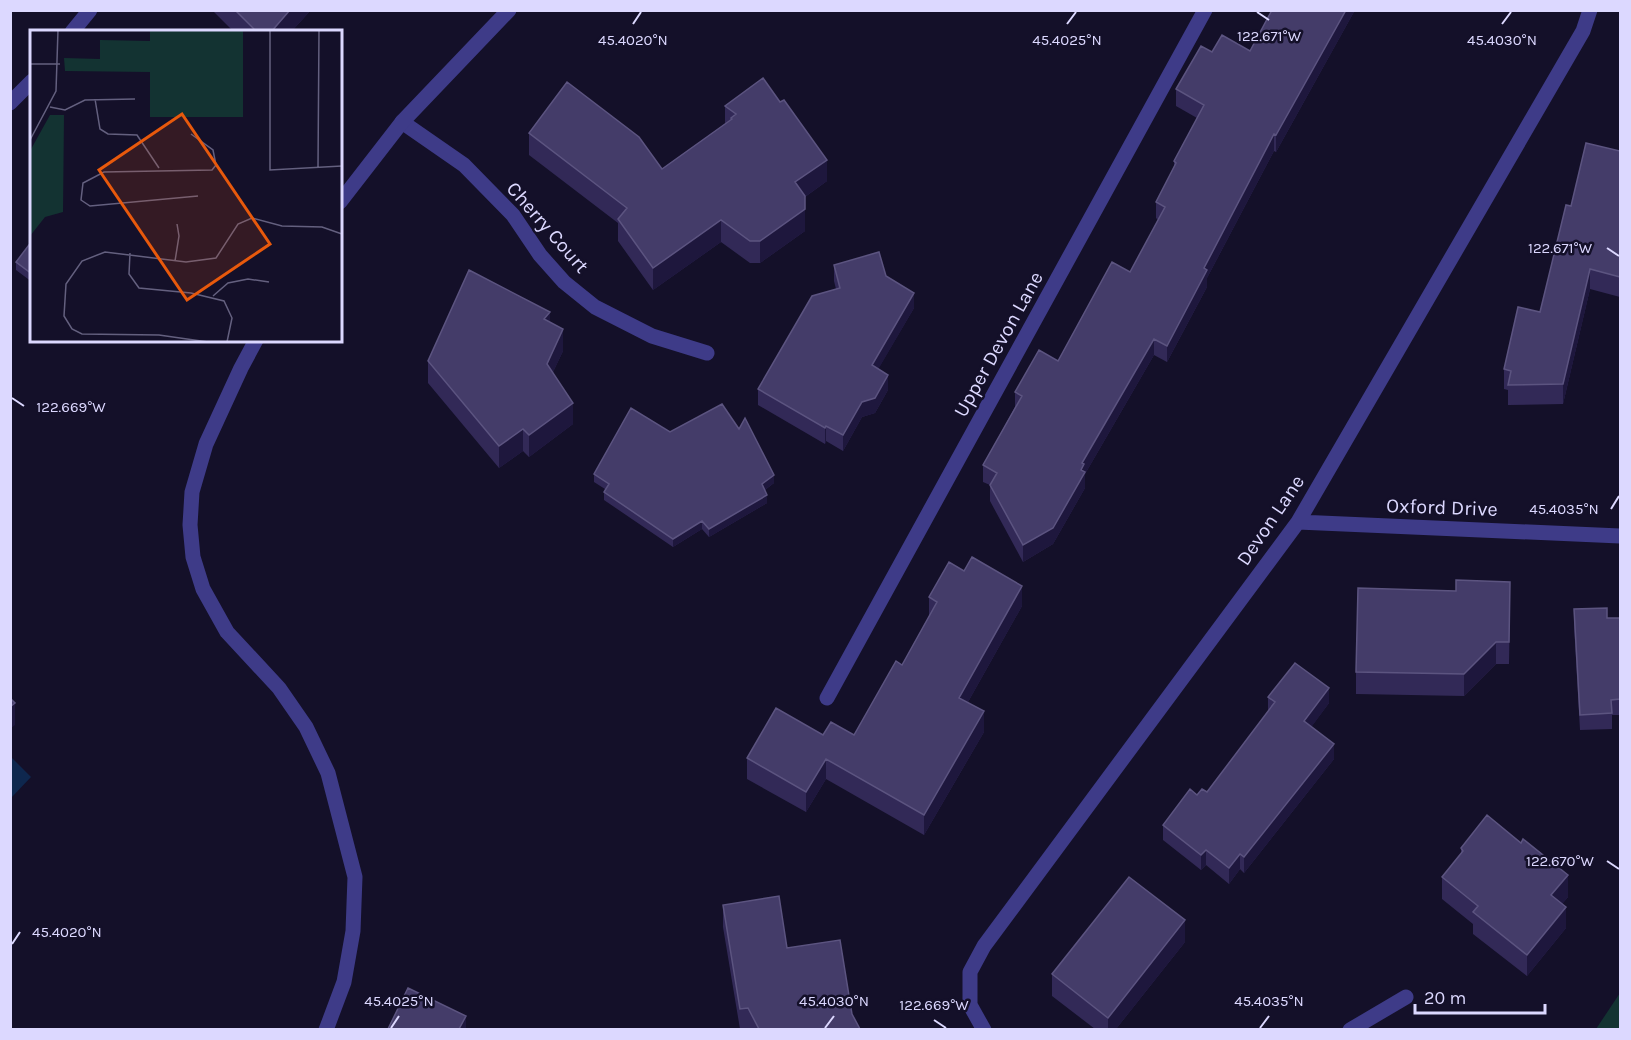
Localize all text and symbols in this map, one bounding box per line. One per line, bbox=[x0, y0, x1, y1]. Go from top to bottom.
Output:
text: 122.671°W bbox=[1237, 27, 1302, 45]
inset map bbox=[30, 30, 342, 342]
text: 45.4020°N bbox=[598, 31, 668, 49]
text: 45.4025°N bbox=[1032, 31, 1102, 49]
text: 45.4030°N bbox=[1467, 31, 1537, 49]
street label: Cherry Court bbox=[502, 177, 594, 278]
text: 122.671°W bbox=[1528, 239, 1593, 257]
street label: Upper Devon Lane bbox=[949, 268, 1048, 421]
text: 122.669°W bbox=[36, 398, 106, 416]
street label: Devon Lane bbox=[1232, 471, 1309, 570]
street label: Oxford Drive bbox=[1386, 494, 1498, 521]
text: 45.4035°N bbox=[1529, 500, 1599, 518]
text: 122.670°W bbox=[1526, 852, 1595, 870]
text: 45.4020°N bbox=[32, 923, 102, 941]
scale bar bbox=[1415, 977, 1546, 1015]
text: 20 m bbox=[1424, 987, 1466, 1009]
text: 45.4025°N bbox=[364, 992, 434, 1010]
text: 45.4030°N bbox=[799, 992, 869, 1010]
text: 45.4035°N bbox=[1234, 992, 1304, 1010]
text: 122.669°W bbox=[899, 996, 969, 1014]

